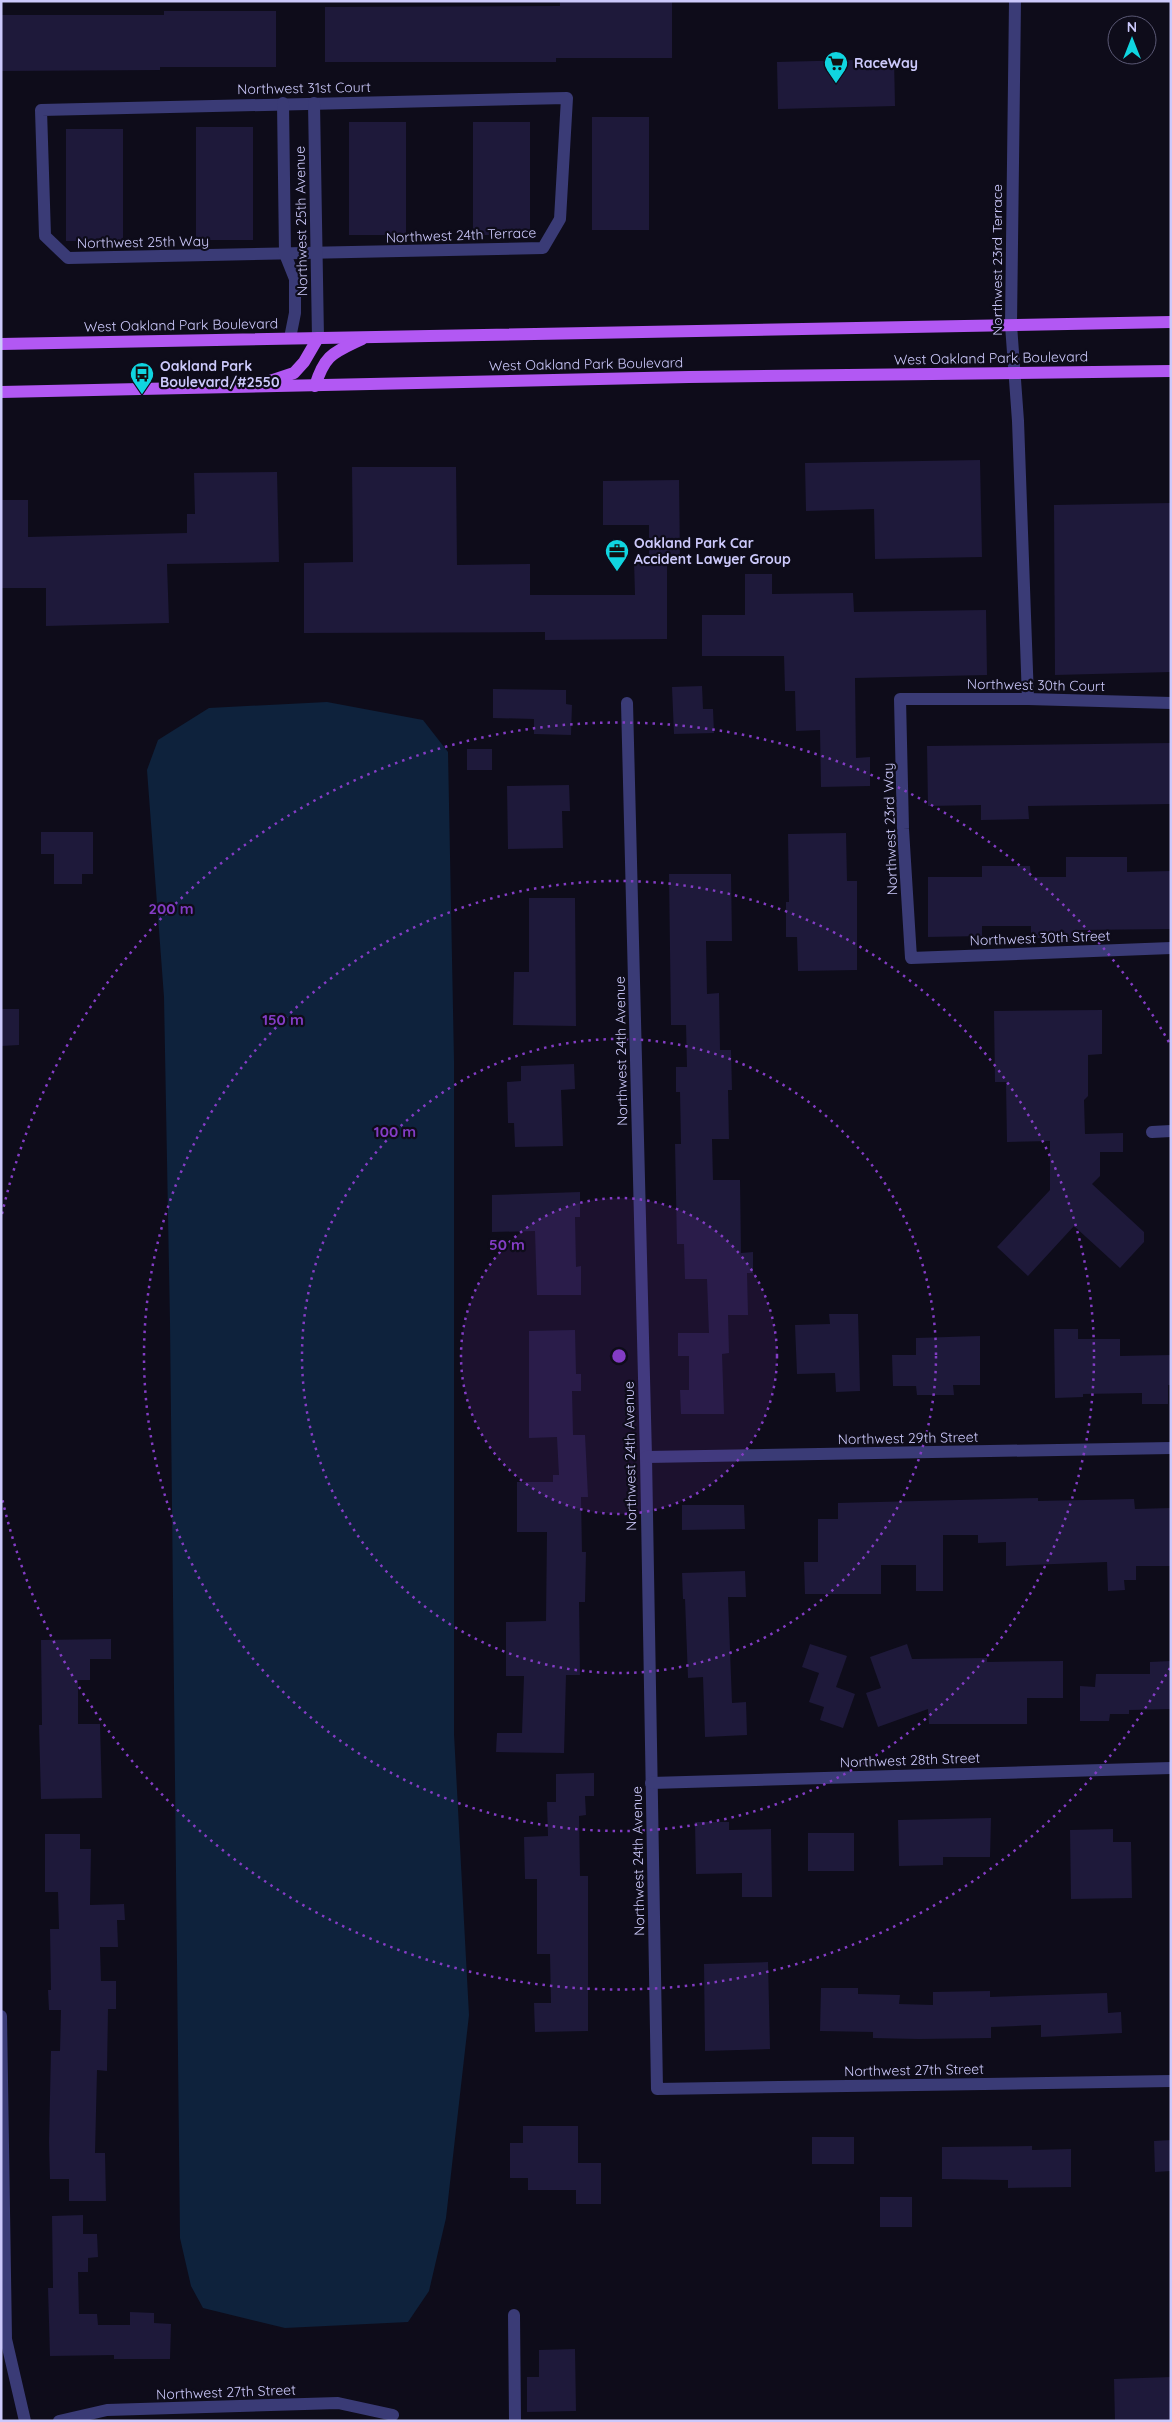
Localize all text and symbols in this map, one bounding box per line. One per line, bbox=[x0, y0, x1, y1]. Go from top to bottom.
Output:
north arrow bbox=[1107, 15, 1157, 65]
text: N bbox=[1127, 18, 1137, 36]
supermarket icon: RaceWay bbox=[823, 50, 849, 84]
place label: RaceWay bbox=[854, 54, 918, 72]
street label: Northwest 31st Court bbox=[237, 78, 371, 98]
street label: Northwest 25th Avenue bbox=[291, 146, 311, 296]
street label: Northwest 23rd Terrace bbox=[988, 184, 1006, 336]
street label: Northwest 24th Terrace bbox=[385, 223, 537, 247]
street label: Northwest 25th Way bbox=[77, 232, 209, 252]
street label: West Oakland Park Boulevard bbox=[84, 314, 278, 336]
street label: West Oakland Park Boulevard bbox=[894, 347, 1088, 369]
street label: West Oakland Park Boulevard bbox=[489, 353, 683, 375]
place label: Oakland Park Boulevard/#2550 bbox=[160, 357, 280, 391]
bus stop icon: Oakland Park Boulevard/#2550 bbox=[129, 361, 155, 395]
place label: Oakland Park Car Accident Lawyer Group bbox=[634, 534, 791, 568]
office icon: Oakland Park Car Accident Lawyer Group bbox=[604, 538, 630, 572]
street label: Northwest 30th Court bbox=[967, 675, 1105, 695]
street label: Northwest 23rd Way bbox=[879, 762, 901, 896]
text: 200 m bbox=[149, 899, 194, 918]
street label: Northwest 30th Street bbox=[969, 927, 1111, 949]
street label: Northwest 24th Avenue bbox=[611, 976, 631, 1126]
text: 150 m bbox=[262, 1010, 304, 1029]
text: 100 m bbox=[374, 1122, 416, 1141]
text: 50 m bbox=[489, 1235, 525, 1254]
centre of rings bbox=[610, 1347, 628, 1365]
street label: Northwest 24th Avenue bbox=[620, 1381, 640, 1531]
street label: Northwest 29th Street bbox=[838, 1428, 979, 1448]
street label: Northwest 28th Street bbox=[840, 1749, 981, 1771]
street label: Northwest 24th Avenue bbox=[628, 1786, 648, 1936]
street label: Northwest 27th Street bbox=[844, 2060, 984, 2080]
street label: Northwest 27th Street bbox=[156, 2381, 296, 2403]

